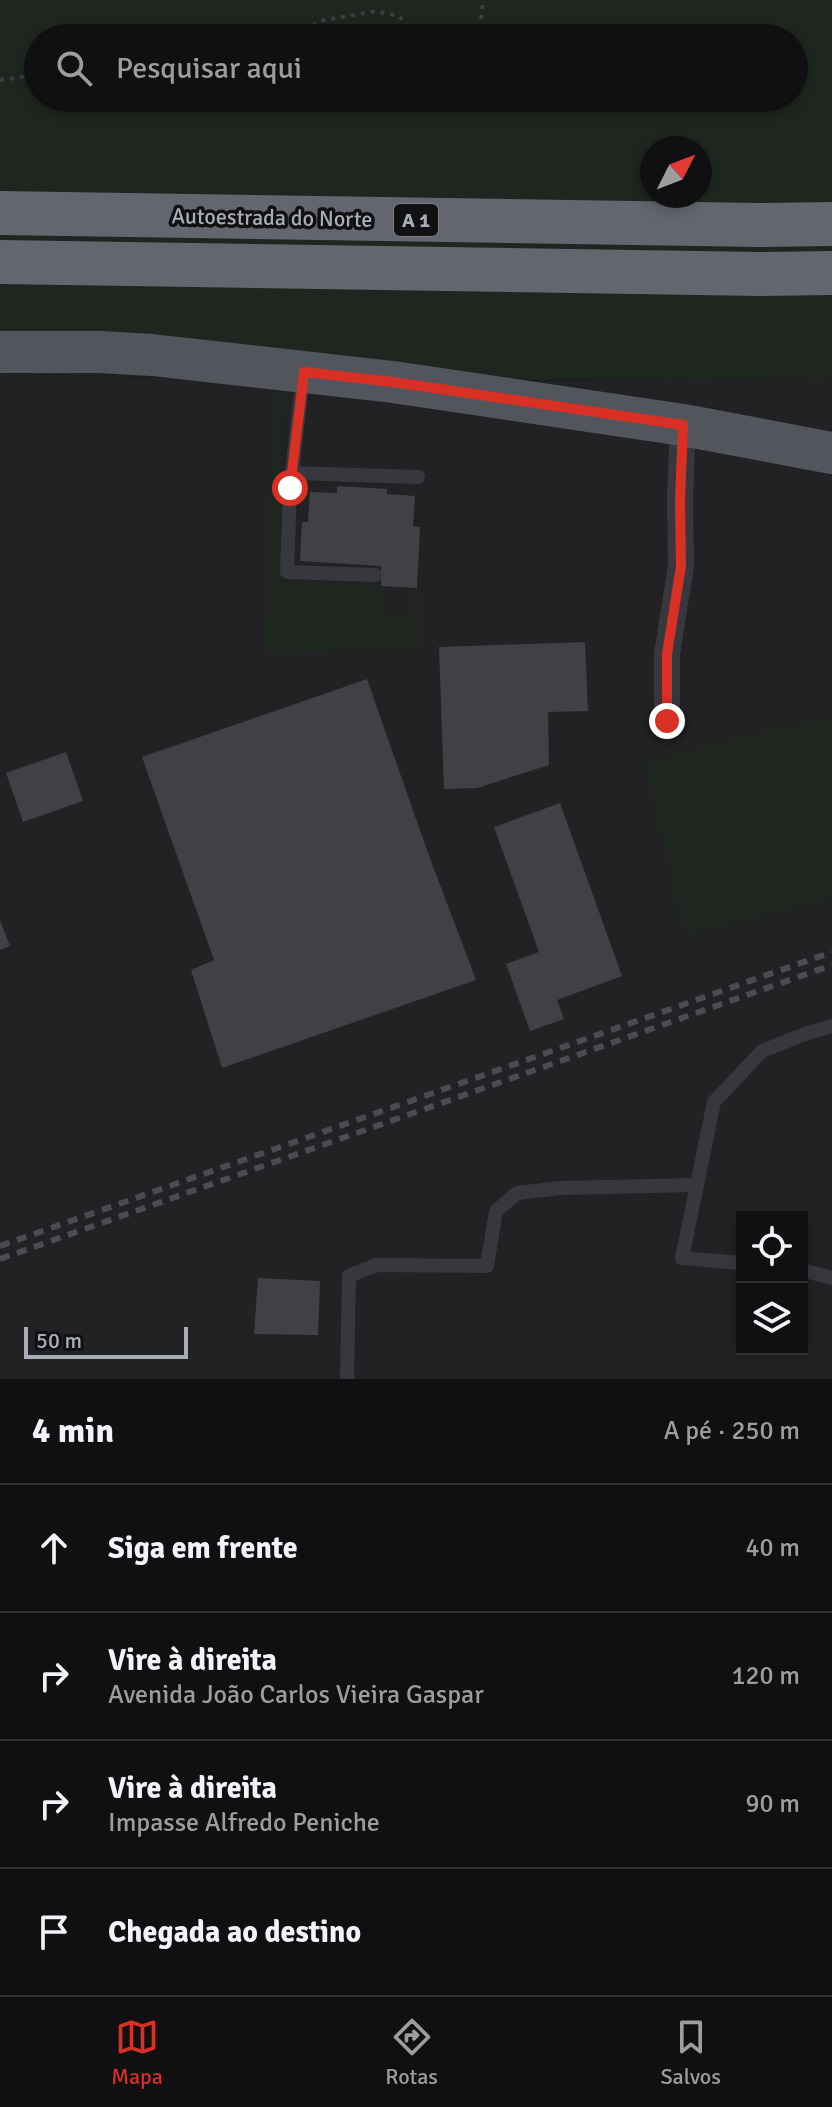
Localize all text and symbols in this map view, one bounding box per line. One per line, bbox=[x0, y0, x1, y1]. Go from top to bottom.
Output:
search box bbox=[24, 24, 808, 112]
icon: search bbox=[52, 46, 96, 90]
text: Pesquisar aqui bbox=[116, 50, 302, 87]
north arrow bbox=[640, 136, 712, 208]
street label: Autoestrada do Norte bbox=[171, 202, 373, 233]
road number: A 1 bbox=[394, 204, 438, 236]
route start bbox=[272, 470, 308, 506]
route end bbox=[649, 703, 685, 739]
map controls bbox=[736, 1211, 808, 1355]
button: locate bbox=[736, 1211, 808, 1283]
button: layers bbox=[736, 1283, 808, 1355]
scale bar bbox=[24, 1323, 188, 1359]
text: 50 m bbox=[36, 1327, 82, 1354]
text: 4 min bbox=[32, 1410, 114, 1452]
text: A pé · 250 m bbox=[664, 1415, 800, 1447]
icon: ahead bbox=[32, 1526, 76, 1570]
text: Siga em frente bbox=[108, 1530, 298, 1567]
text: 40 m bbox=[745, 1532, 800, 1564]
text: Vire à direita bbox=[108, 1642, 277, 1679]
icon: right bbox=[32, 1654, 76, 1698]
text: 120 m bbox=[731, 1660, 800, 1692]
text: Avenida João Carlos Vieira Gaspar bbox=[108, 1679, 484, 1711]
text: Vire à direita bbox=[108, 1770, 277, 1807]
icon: right bbox=[32, 1782, 76, 1826]
text: 90 m bbox=[745, 1788, 800, 1820]
text: Impasse Alfredo Peniche bbox=[108, 1807, 380, 1839]
icon: arrive bbox=[32, 1910, 76, 1954]
text: Chegada ao destino bbox=[108, 1914, 361, 1951]
tab: Mapa bbox=[111, 2015, 163, 2090]
tab: Rotas bbox=[385, 2015, 438, 2090]
tab: Salvos bbox=[660, 2015, 721, 2090]

